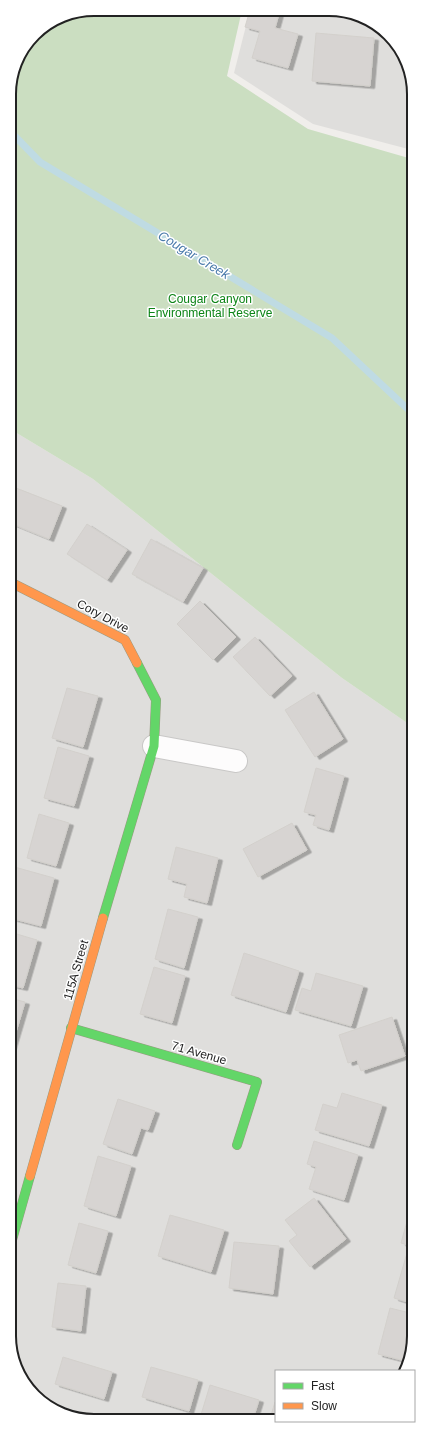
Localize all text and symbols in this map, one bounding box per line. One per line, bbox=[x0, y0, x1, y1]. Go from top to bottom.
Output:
water label: Cougar Creek bbox=[155, 228, 234, 283]
park label: Cougar Canyon Environmental Reserve bbox=[148, 292, 273, 320]
street label: Cory Drive bbox=[75, 597, 132, 636]
street label: 115A Street bbox=[61, 938, 91, 1002]
street label: 71 Avenue bbox=[170, 1038, 228, 1068]
legend bbox=[275, 1370, 415, 1422]
text: Fast bbox=[311, 1379, 335, 1393]
text: Slow bbox=[311, 1399, 337, 1413]

